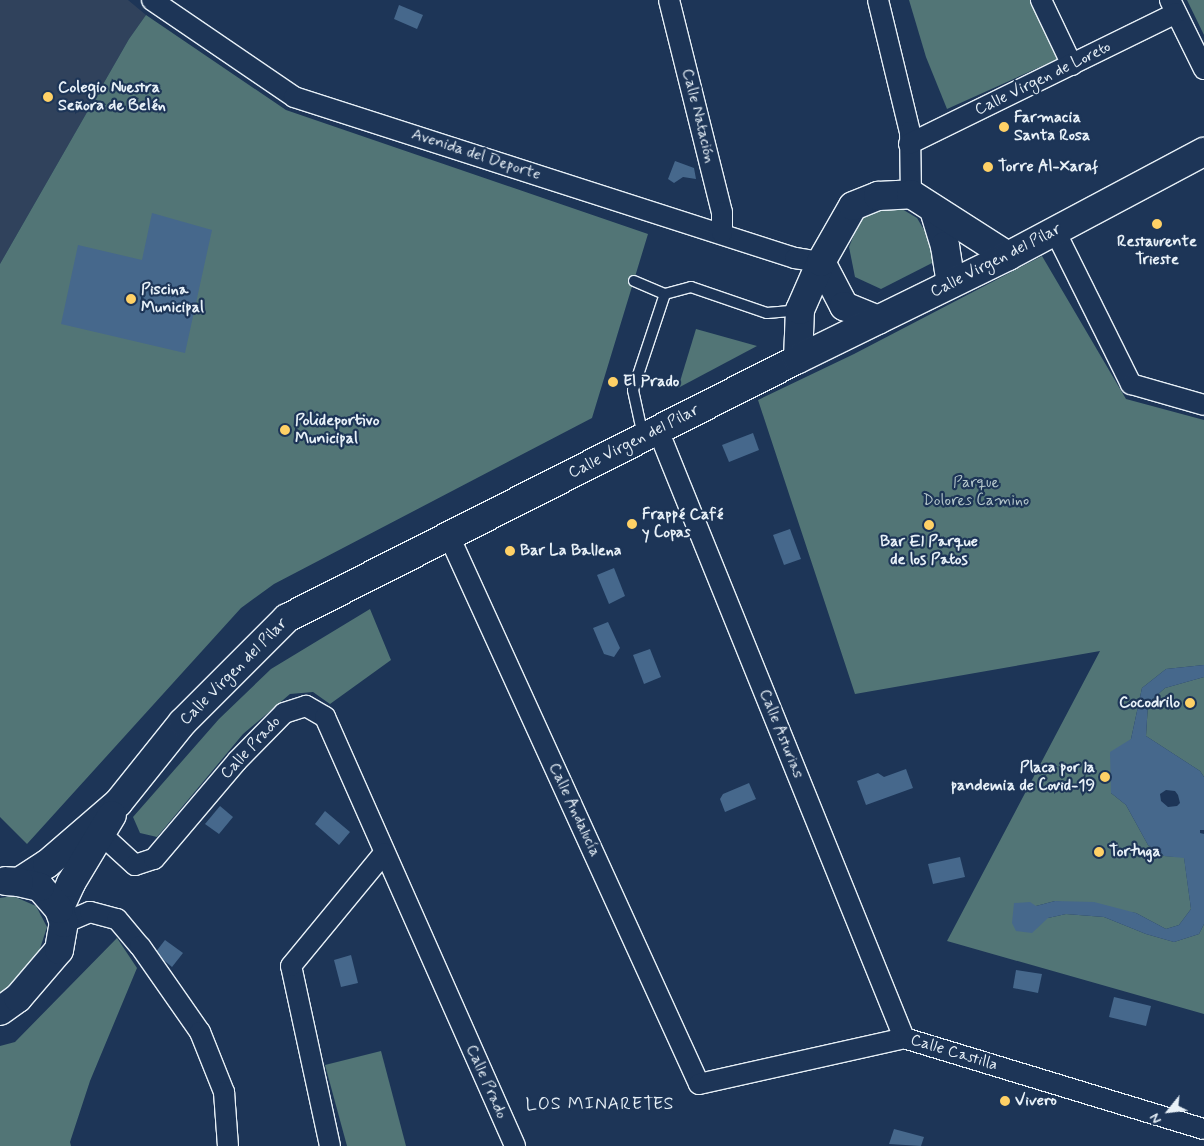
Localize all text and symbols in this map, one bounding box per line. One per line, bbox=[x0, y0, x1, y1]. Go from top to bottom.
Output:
street label: Calle Virgen de Loreto bbox=[971, 38, 1115, 120]
street label: Calle Natación bbox=[677, 67, 719, 165]
place label: Colegio Nuestra Señora de Belén bbox=[58, 78, 165, 116]
marker: Colegio Nuestra Señora de Belén bbox=[42, 91, 54, 103]
place label: Farmacia Santa Rosa bbox=[1014, 108, 1090, 146]
marker: Farmacia Santa Rosa bbox=[998, 121, 1010, 133]
street label: Avenida del Deporte bbox=[408, 125, 544, 185]
place label: Torre Al-Xaraf bbox=[998, 157, 1098, 177]
marker: Torre Al-Xaraf bbox=[982, 161, 994, 173]
marker: Restaurente Trieste bbox=[1151, 218, 1163, 230]
street label: Calle Virgen del Pilar bbox=[928, 220, 1064, 302]
place label: Restaurente Trieste bbox=[1117, 232, 1197, 270]
place label: Piscina Municipal bbox=[141, 280, 204, 318]
marker: Piscina Municipal bbox=[125, 293, 137, 305]
place label: El Prado bbox=[623, 372, 680, 392]
marker: El Prado bbox=[607, 376, 619, 388]
street label: Calle Virgen del Pilar bbox=[566, 401, 702, 483]
place label: Polideportivo Municipal bbox=[295, 411, 380, 449]
marker: Polideportivo Municipal bbox=[279, 424, 291, 436]
park label: Parque Dolores Camino bbox=[921, 473, 1031, 511]
place label: Frappé Café y Copas bbox=[642, 505, 723, 543]
marker: Frappé Café y Copas bbox=[626, 518, 638, 530]
marker: Bar El Parque de los Patos bbox=[923, 519, 935, 531]
place label: Bar El Parque de los Patos bbox=[882, 532, 976, 570]
place label: Bar La Ballena bbox=[520, 541, 623, 561]
marker: Bar La Ballena bbox=[504, 545, 516, 557]
street label: Calle Virgen del Pilar bbox=[177, 615, 291, 729]
street label: Calle Asturias bbox=[754, 687, 808, 781]
place label: Cocodrilo bbox=[1119, 693, 1180, 713]
marker: Cocodrilo bbox=[1184, 697, 1196, 709]
street label: Calle Prado bbox=[217, 713, 285, 783]
place label: Placa por la pandemia de Covid-19 bbox=[948, 758, 1095, 796]
street label: Calle Andalucía bbox=[543, 759, 605, 861]
marker: Placa por la pandemia de Covid-19 bbox=[1099, 771, 1111, 783]
place label: Tortuga bbox=[1109, 842, 1161, 862]
marker: Tortuga bbox=[1093, 846, 1105, 858]
street label: Calle Castilla bbox=[909, 1031, 999, 1075]
street label: Calle Prado bbox=[461, 1042, 511, 1122]
north arrow bbox=[1144, 1086, 1194, 1136]
place label: Vivero bbox=[1015, 1091, 1057, 1111]
district label: LOS MINARETES bbox=[523, 1093, 677, 1115]
marker: Vivero bbox=[999, 1095, 1011, 1107]
text: N bbox=[1146, 1110, 1166, 1127]

